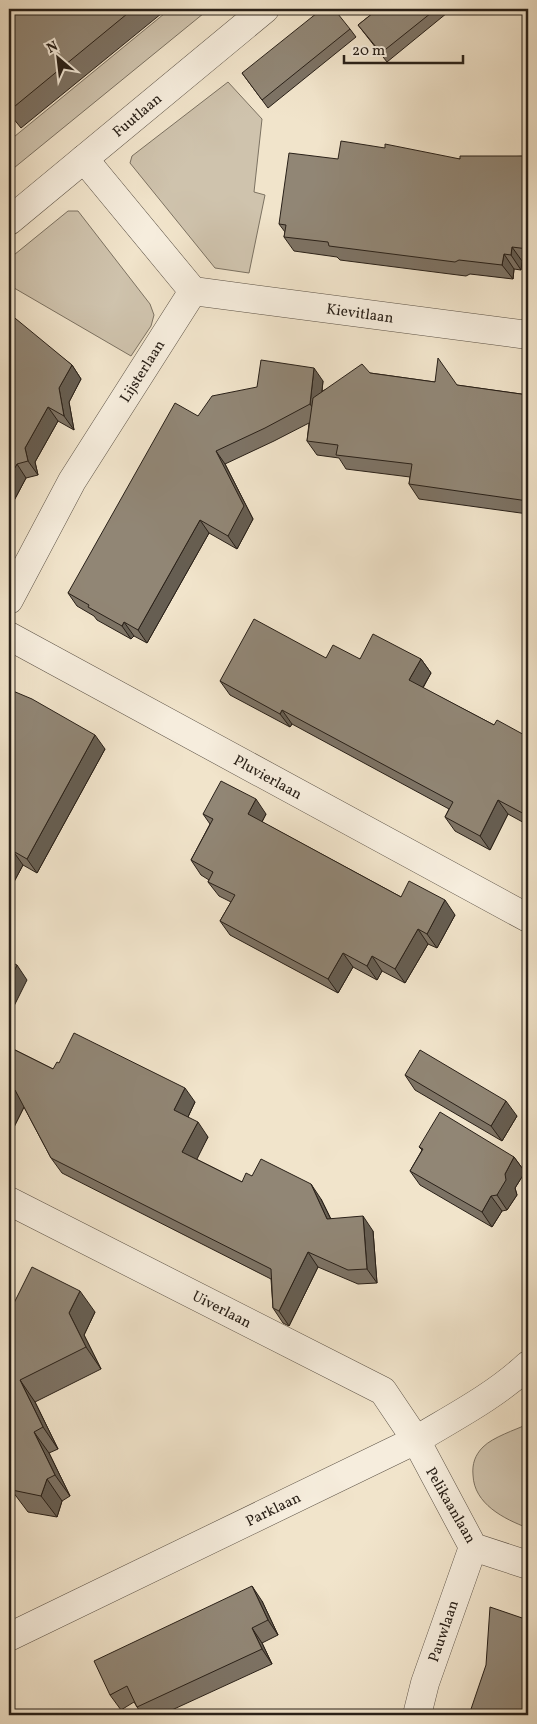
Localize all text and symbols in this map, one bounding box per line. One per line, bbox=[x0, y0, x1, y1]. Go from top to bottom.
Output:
north arrow bbox=[32, 32, 82, 82]
scale bar bbox=[344, 32, 463, 64]
text: N bbox=[44, 37, 62, 59]
text: 20 m bbox=[352, 41, 385, 62]
street label: Fuutlaan bbox=[109, 89, 167, 143]
street label: Kievitlaan bbox=[325, 299, 395, 330]
street label: Lijsterlaan bbox=[116, 336, 171, 407]
street label: Pluvierlaan bbox=[229, 751, 305, 806]
street label: Uiverlaan bbox=[188, 1286, 255, 1334]
street label: Pelikaanlaan bbox=[419, 1464, 480, 1548]
street label: Parklaan bbox=[243, 1488, 305, 1533]
street label: Pauwlaan bbox=[424, 1598, 465, 1665]

